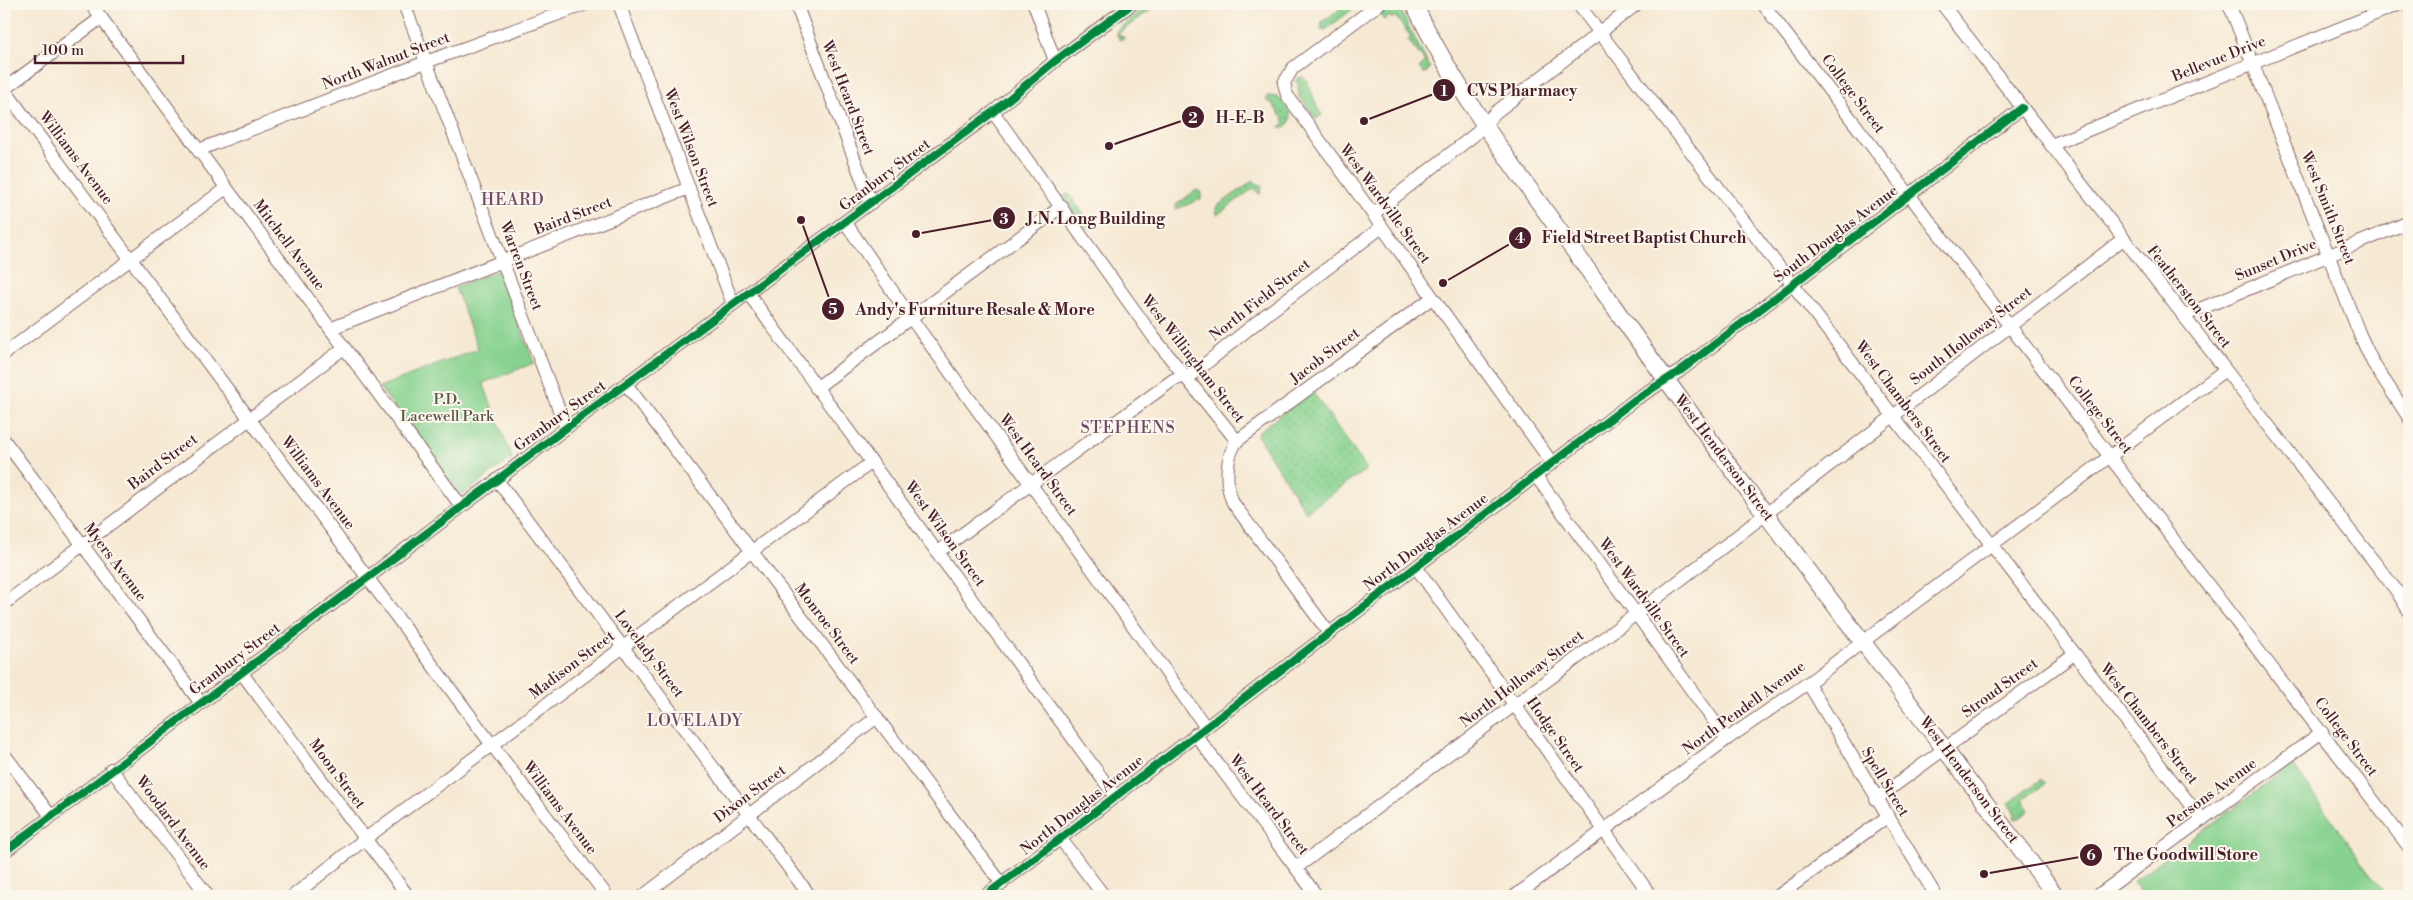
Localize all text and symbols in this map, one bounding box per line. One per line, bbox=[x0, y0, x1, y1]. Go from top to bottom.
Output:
street label: North Walnut Street bbox=[320, 28, 453, 94]
scale bar bbox=[35, 32, 182, 64]
street label: Bellevue Drive bbox=[2168, 32, 2269, 87]
street label: West Heard Street bbox=[817, 37, 879, 159]
text: 100 m bbox=[42, 41, 84, 60]
street label: College Street bbox=[1817, 51, 1889, 138]
callout: CVS Pharmacy bbox=[1432, 75, 1587, 106]
text: CVS Pharmacy bbox=[1467, 81, 1578, 101]
text: 1 bbox=[1440, 82, 1448, 101]
street label: West Wilson Street bbox=[659, 85, 723, 211]
callout: H-E-B bbox=[1180, 102, 1274, 133]
street label: Williams Avenue bbox=[34, 107, 117, 208]
text: H-E-B bbox=[1215, 108, 1265, 128]
text: 2 bbox=[1188, 109, 1198, 128]
street label: Granbury Street bbox=[836, 134, 935, 215]
street label: West Wardville Street bbox=[1335, 140, 1435, 268]
street label: West Smith Street bbox=[2296, 148, 2360, 268]
street label: South Douglas Avenue bbox=[1770, 181, 1902, 287]
district label: HEARD bbox=[481, 190, 545, 210]
street label: Baird Street bbox=[530, 192, 615, 240]
street label: Mitchell Avenue bbox=[249, 196, 329, 294]
callout: J.N. Long Building bbox=[992, 203, 1175, 234]
text: J.N. Long Building bbox=[1025, 209, 1166, 229]
text: 3 bbox=[999, 210, 1009, 229]
street label: Warren Street bbox=[495, 218, 547, 314]
callout: Field Street Baptist Church bbox=[1507, 222, 1757, 253]
text: Field Street Baptist Church bbox=[1542, 228, 1746, 248]
text: 4 bbox=[1515, 229, 1525, 248]
street label: Sunset Drive bbox=[2232, 234, 2320, 286]
street label: Featherston Street bbox=[2143, 242, 2236, 353]
street label: North Field Street bbox=[1206, 254, 1315, 345]
street label: South Holloway Street bbox=[1906, 282, 2036, 390]
street label: West Willingham Street bbox=[1136, 290, 1249, 427]
callout: Andy's Furniture Resale & More bbox=[820, 294, 1105, 325]
text: 5 bbox=[828, 300, 838, 319]
text: Andy's Furniture Resale & More bbox=[854, 300, 1095, 320]
street label: Jacob Street bbox=[1286, 323, 1364, 389]
street label: West Chambers Street bbox=[1850, 336, 1956, 467]
street label: College Street bbox=[2064, 372, 2137, 459]
street label: Granbury Street bbox=[510, 376, 610, 456]
park label: P.D. Lacewell Park bbox=[400, 390, 495, 426]
street label: West Henderson Street bbox=[1669, 390, 1778, 526]
street label: West Heard Street bbox=[994, 410, 1082, 520]
district label: STEPHENS bbox=[1080, 418, 1176, 438]
street label: Baird Street bbox=[124, 429, 202, 495]
street label: Williams Avenue bbox=[276, 432, 359, 533]
street label: West Wilson Street bbox=[900, 477, 990, 591]
street label: North Douglas Avenue bbox=[1360, 489, 1492, 595]
street label: Myers Avenue bbox=[79, 519, 151, 605]
street label: West Wardville Street bbox=[1594, 534, 1694, 662]
street label: Monroe Street bbox=[790, 580, 864, 669]
street label: Lovelady Street bbox=[610, 606, 689, 702]
street label: Granbury Street bbox=[186, 618, 285, 699]
street label: Madison Street bbox=[526, 626, 619, 703]
street label: North Holloway Street bbox=[1456, 626, 1588, 732]
street label: Stroud Street bbox=[1958, 654, 2042, 722]
street label: North Pendell Avenue bbox=[1679, 657, 1809, 759]
street label: West Chambers Street bbox=[2095, 659, 2203, 789]
street label: Hodge Street bbox=[1522, 694, 1588, 777]
street label: College Street bbox=[2310, 694, 2382, 781]
district label: LOVELADY bbox=[647, 711, 744, 731]
street label: West Henderson Street bbox=[1914, 712, 2023, 848]
street label: Moon Street bbox=[304, 735, 370, 813]
street label: Spell Street bbox=[1857, 744, 1913, 821]
street label: West Heard Street bbox=[1224, 750, 1313, 860]
street label: North Douglas Avenue bbox=[1017, 751, 1147, 859]
street label: Persons Avenue bbox=[2163, 754, 2261, 832]
street label: Williams Avenue bbox=[518, 757, 601, 858]
street label: Dixon Street bbox=[710, 760, 790, 827]
street label: Woodard Avenue bbox=[131, 771, 215, 874]
callout: The Goodwill Store bbox=[2079, 839, 2268, 870]
text: The Goodwill Store bbox=[2114, 845, 2259, 865]
text: 6 bbox=[2086, 846, 2096, 865]

